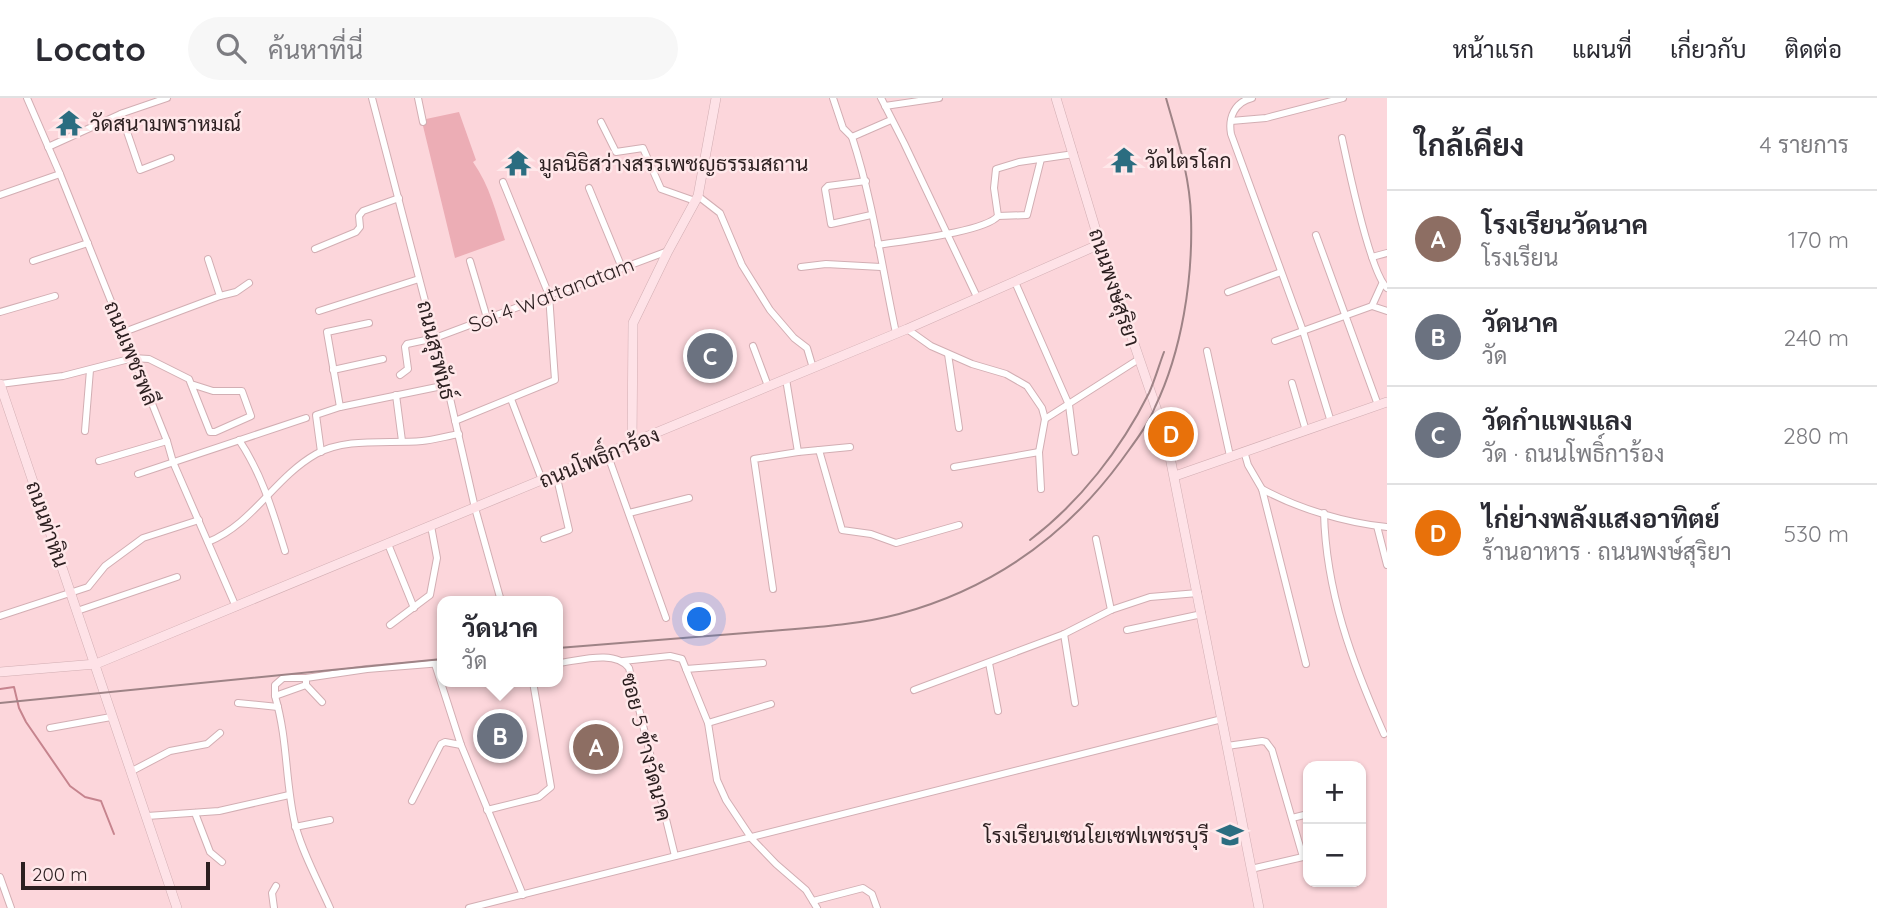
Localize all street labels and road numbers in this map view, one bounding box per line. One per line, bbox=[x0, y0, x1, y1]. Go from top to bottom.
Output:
street label: ถนนพงษ์สุริยา bbox=[1082, 225, 1146, 350]
street label: Soi 4 Wattanatam bbox=[465, 250, 637, 338]
street label: ถนนเพชรพลี bbox=[99, 297, 165, 409]
street label: ถนนสุรพันธ์ bbox=[410, 298, 462, 403]
street label: ถนนโพธิ์การ้อง bbox=[533, 415, 663, 493]
street label: ถนนท่าหิน bbox=[21, 477, 75, 571]
street label: ซอย 5 ข้างวัดนาค bbox=[616, 670, 678, 824]

